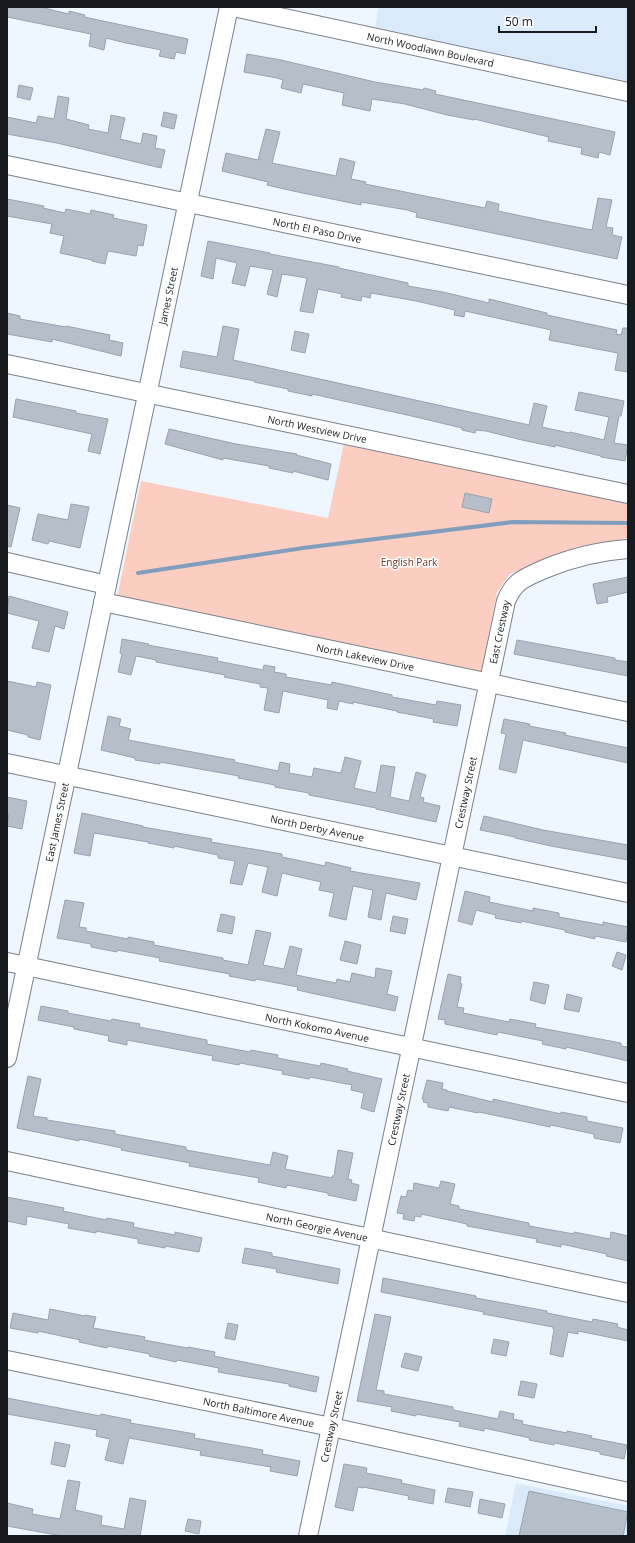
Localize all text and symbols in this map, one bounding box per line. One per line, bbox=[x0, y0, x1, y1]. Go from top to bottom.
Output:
scale bar bbox=[499, 8, 596, 34]
text: 50 m bbox=[505, 13, 533, 30]
street label: North Woodlawn Boulevard bbox=[366, 29, 495, 70]
street label: North El Paso Drive bbox=[272, 214, 363, 246]
street label: James Street bbox=[155, 265, 181, 327]
street label: North Westview Drive bbox=[266, 412, 369, 446]
park label: English Park bbox=[381, 555, 438, 569]
street label: East Crestway bbox=[486, 598, 513, 665]
street label: North Lakeview Drive bbox=[315, 640, 416, 674]
street label: Crestway Street bbox=[451, 755, 480, 830]
street label: East James Street bbox=[42, 781, 72, 863]
street label: North Derby Avenue bbox=[269, 811, 366, 845]
street label: North Kokomo Avenue bbox=[264, 1010, 371, 1045]
street label: Crestway Street bbox=[384, 1072, 413, 1147]
street label: North Georgie Avenue bbox=[265, 1209, 370, 1245]
street label: Crestway Street bbox=[317, 1389, 346, 1464]
street label: North Baltimore Avenue bbox=[202, 1394, 316, 1430]

